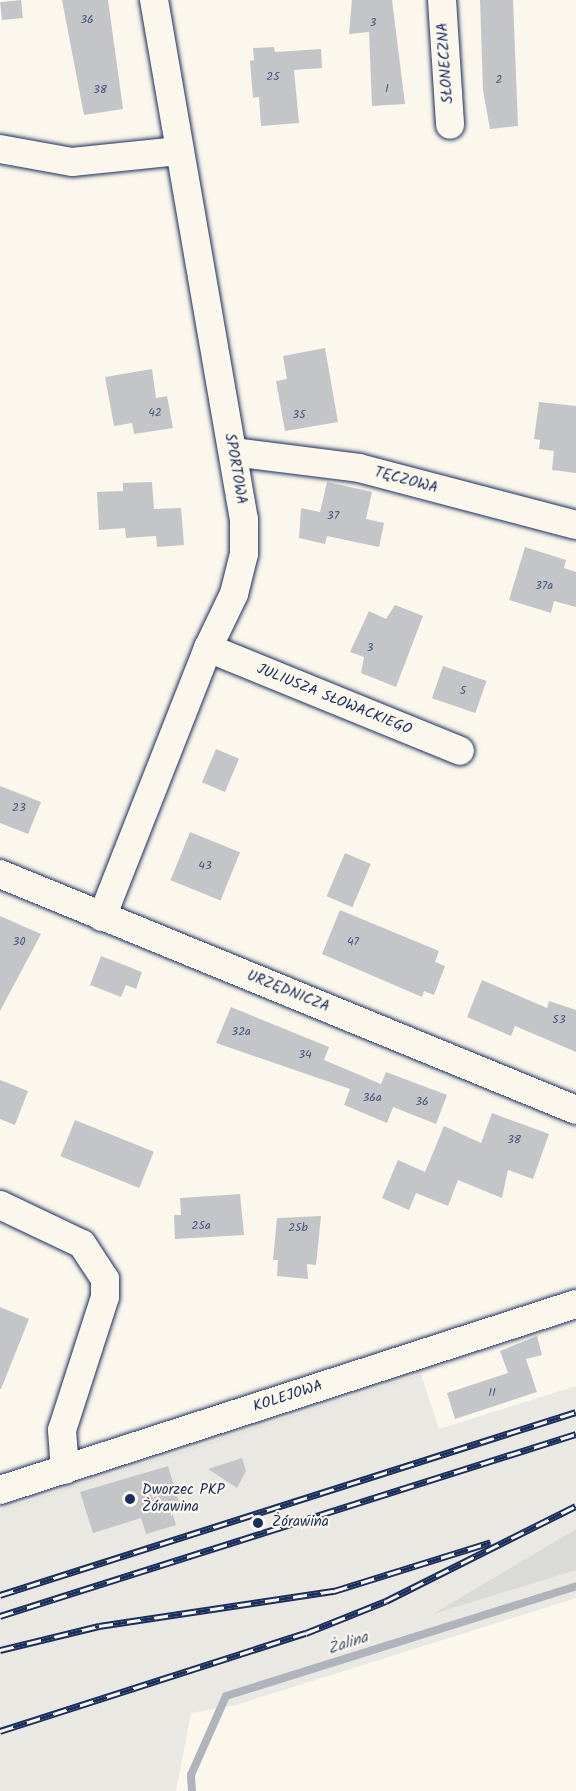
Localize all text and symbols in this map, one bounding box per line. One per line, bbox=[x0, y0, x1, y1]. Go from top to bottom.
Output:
house number: 36 bbox=[80, 13, 94, 27]
house number: 3 bbox=[370, 16, 376, 30]
street label: SŁONECZNA bbox=[434, 22, 458, 104]
house number: 25 bbox=[266, 70, 280, 84]
house number: 2 bbox=[496, 73, 502, 87]
house number: 1 bbox=[385, 82, 389, 96]
house number: 38 bbox=[93, 83, 107, 97]
house number: 42 bbox=[148, 406, 162, 420]
house number: 35 bbox=[292, 408, 306, 422]
street label: SPORTOWA bbox=[220, 432, 250, 506]
street label: TĘCZOWA bbox=[372, 464, 440, 498]
house number: 37 bbox=[327, 509, 339, 523]
house number: 37a bbox=[535, 579, 553, 593]
house number: 3 bbox=[367, 641, 373, 655]
street label: JULIUSZA SŁOWACKIEGO bbox=[254, 661, 414, 739]
house number: 5 bbox=[460, 684, 466, 698]
house number: 23 bbox=[12, 801, 26, 815]
house number: 43 bbox=[198, 859, 212, 873]
house number: 30 bbox=[13, 935, 25, 949]
house number: 47 bbox=[347, 935, 359, 949]
street label: URZĘDNICZA bbox=[244, 967, 332, 1017]
house number: 53 bbox=[552, 1013, 566, 1027]
house number: 32a bbox=[231, 1025, 251, 1039]
house number: 34 bbox=[298, 1048, 312, 1062]
house number: 36a bbox=[362, 1091, 382, 1105]
house number: 36 bbox=[415, 1095, 429, 1109]
house number: 38 bbox=[507, 1133, 521, 1147]
house number: 25a bbox=[191, 1219, 211, 1233]
house number: 25b bbox=[288, 1221, 308, 1235]
street label: KOLEJOWA bbox=[251, 1377, 325, 1417]
house number: 11 bbox=[488, 1386, 496, 1400]
place label: Dworzec PKP Żórawina bbox=[142, 1481, 225, 1516]
marker: Dworzec PKP Żórawina bbox=[123, 1492, 137, 1506]
marker: Żórawina bbox=[249, 1514, 267, 1532]
place label: Żórawina bbox=[272, 1514, 329, 1532]
water label: Żalina bbox=[325, 1629, 371, 1659]

